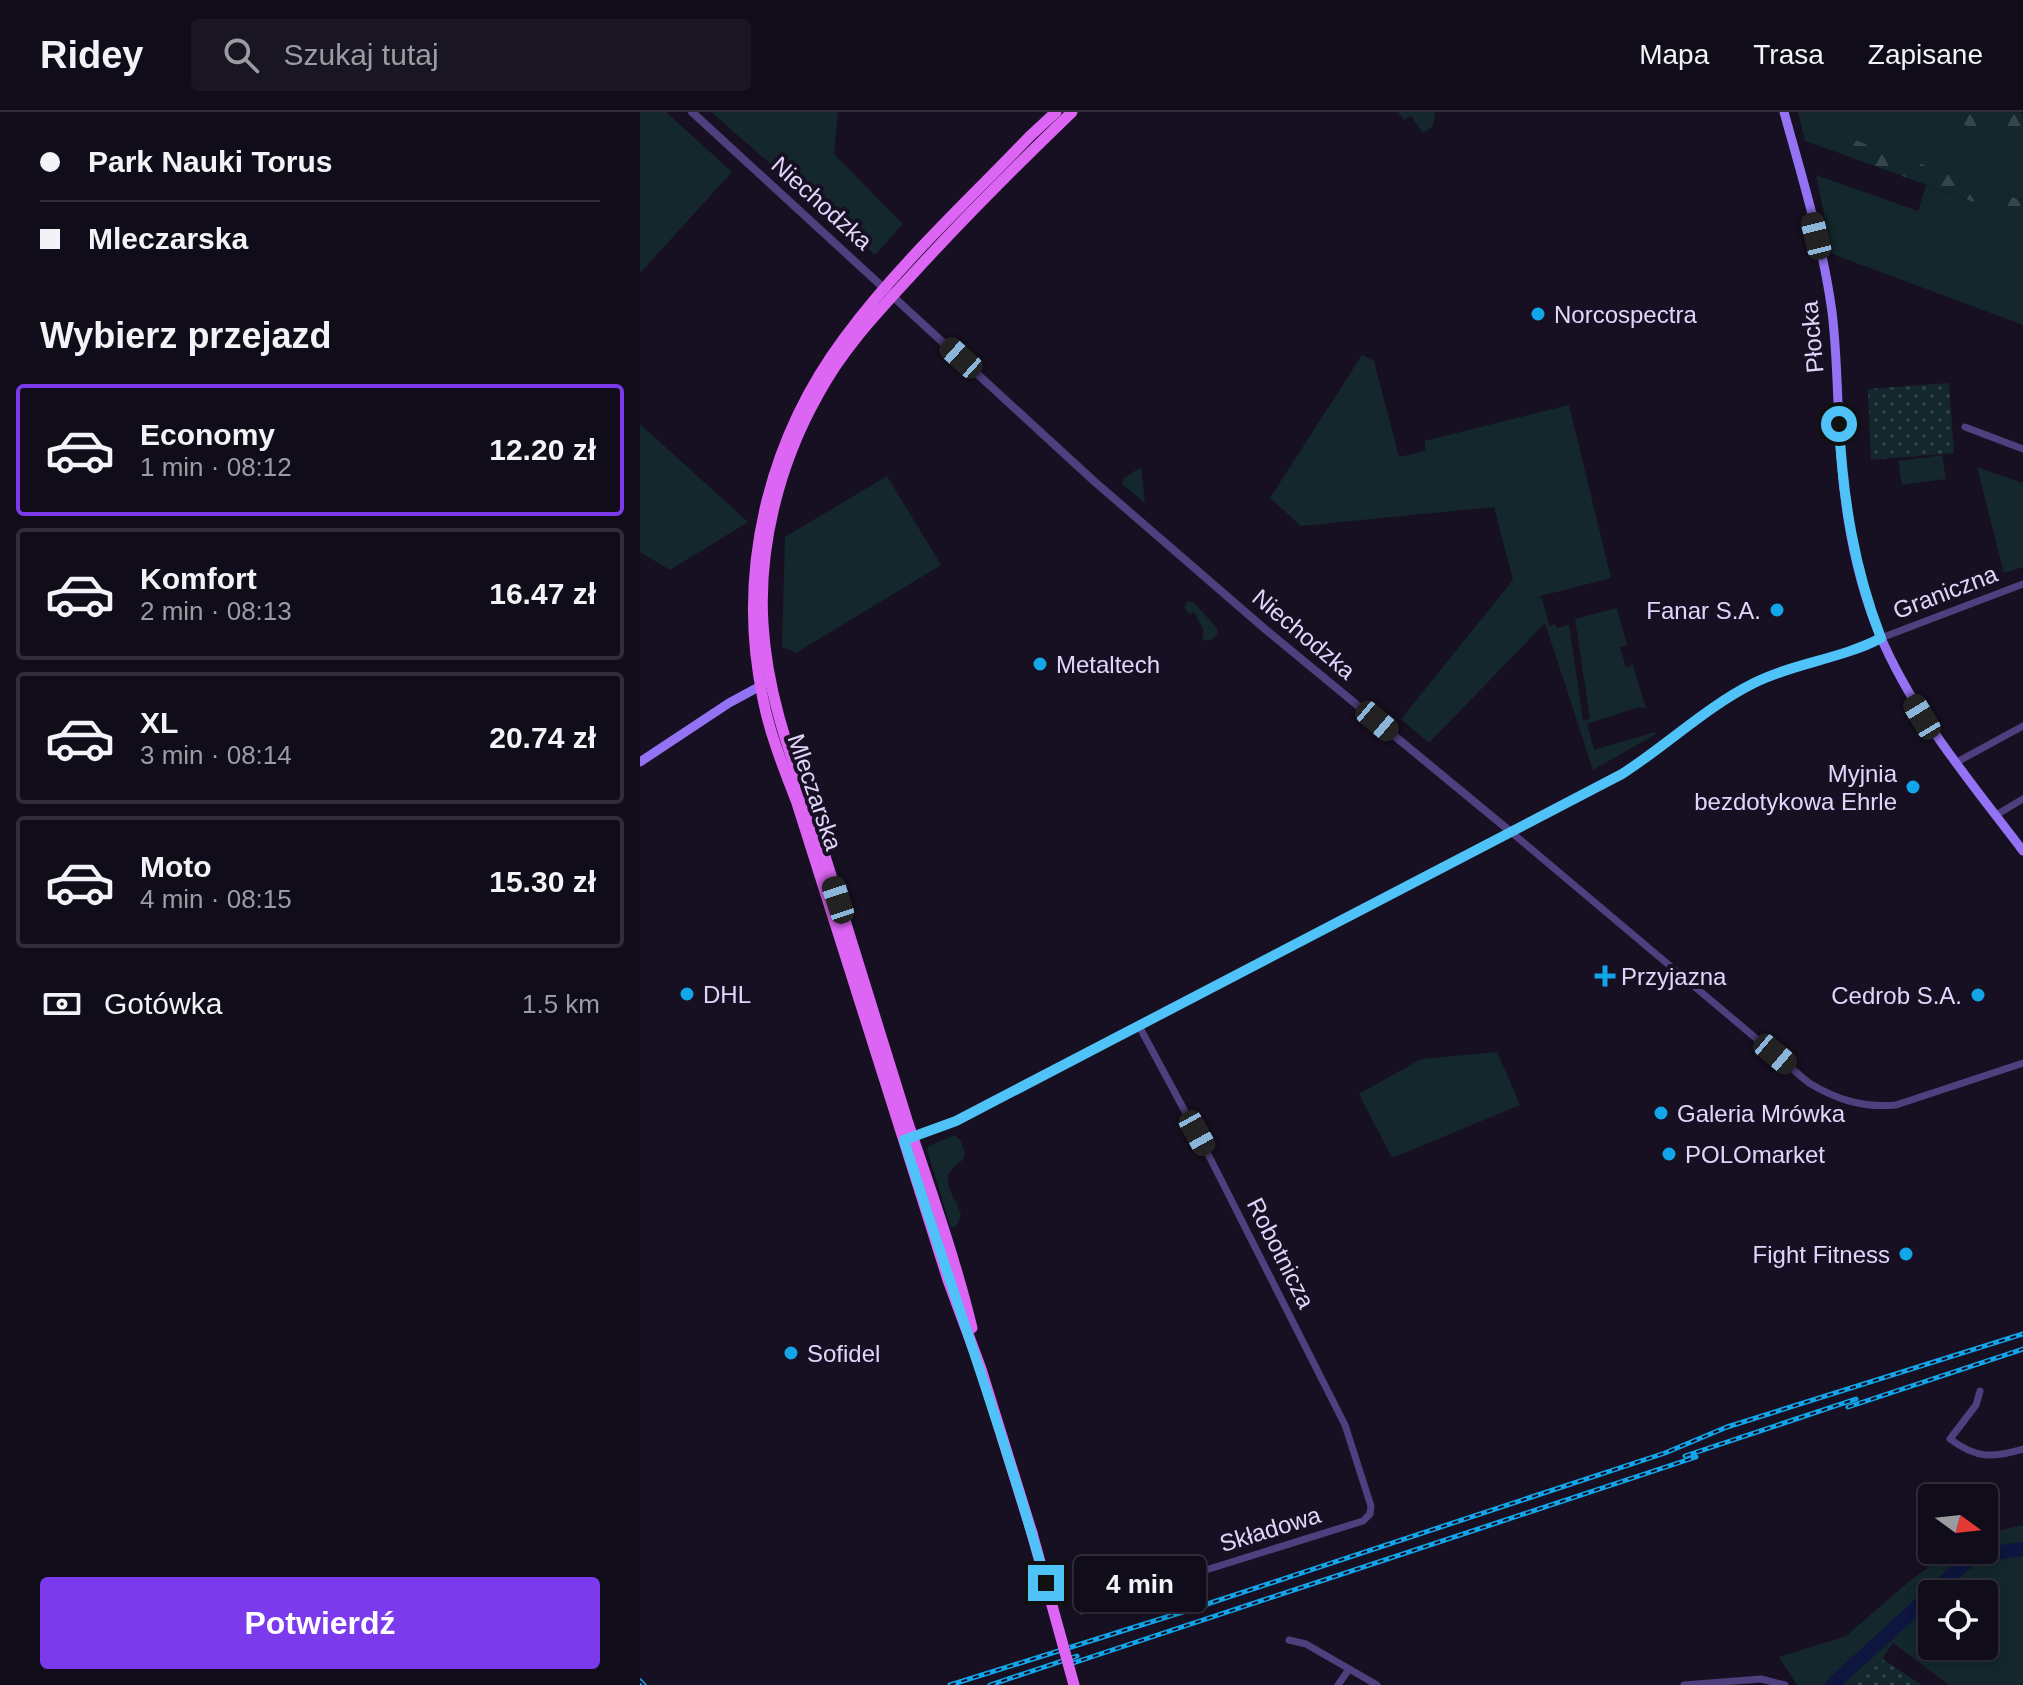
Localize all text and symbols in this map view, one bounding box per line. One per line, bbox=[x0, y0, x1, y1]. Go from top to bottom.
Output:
search box bbox=[191, 19, 751, 91]
icon: search bbox=[219, 33, 263, 77]
text: Ridey bbox=[40, 34, 143, 76]
text: Szukaj tutaj bbox=[283, 38, 439, 71]
text: Mapa bbox=[1639, 39, 1709, 70]
text: Trasa bbox=[1753, 39, 1824, 70]
text: Zapisane bbox=[1868, 39, 1983, 70]
text: Park Nauki Torus bbox=[88, 145, 333, 178]
street label: Niechodzka bbox=[766, 151, 878, 255]
car bbox=[1799, 210, 1833, 262]
text: Mleczarska bbox=[88, 222, 248, 255]
street label: Płocka bbox=[1795, 299, 1829, 374]
place label: Norcospectra bbox=[1554, 301, 1697, 328]
marker: Norcospectra bbox=[1529, 305, 1547, 323]
text: Wybierz przejazd bbox=[40, 315, 331, 356]
car bbox=[935, 333, 987, 383]
route start bbox=[1821, 406, 1857, 442]
icon: car bbox=[44, 414, 116, 486]
text: Economy bbox=[140, 418, 275, 451]
text: 12.20 zł bbox=[489, 433, 596, 466]
text: 1 min · 08:12 bbox=[140, 452, 292, 482]
icon: car bbox=[44, 558, 116, 630]
street label: Graniczna bbox=[1889, 560, 2002, 624]
text: Komfort bbox=[140, 562, 257, 595]
text: 16.47 zł bbox=[489, 577, 596, 610]
street label: Niechodzka bbox=[1247, 583, 1361, 685]
text: 2 min · 08:13 bbox=[140, 596, 292, 626]
place label: Fanar S.A. bbox=[1646, 597, 1761, 624]
marker: Fanar S.A. bbox=[1768, 601, 1786, 619]
place label: Metaltech bbox=[1056, 651, 1160, 678]
marker: Metaltech bbox=[1031, 655, 1049, 673]
car bbox=[1899, 690, 1945, 744]
car bbox=[1351, 696, 1403, 746]
icon: car bbox=[44, 702, 116, 774]
text: XL bbox=[140, 706, 178, 739]
text: 20.74 zł bbox=[489, 721, 596, 754]
street label: Mleczarska bbox=[782, 730, 848, 854]
text: 3 min · 08:14 bbox=[140, 740, 292, 770]
place label: Myjnia bezdotykowa Ehrle bbox=[1694, 760, 1898, 815]
marker: Myjnia bezdotykowa Ehrle bbox=[1904, 778, 1922, 796]
icon: car bbox=[44, 846, 116, 918]
text: Moto bbox=[140, 850, 212, 883]
text: 15.30 zł bbox=[489, 865, 596, 898]
car bbox=[819, 873, 857, 927]
text: 4 min · 08:15 bbox=[140, 884, 292, 914]
place label: Przyjazna bbox=[1621, 963, 1727, 990]
marker: Przyjazna bbox=[1596, 967, 1614, 985]
place label: DHL bbox=[703, 981, 751, 1008]
icon: cash bbox=[40, 982, 84, 1026]
place label: Cedrob S.A. bbox=[1831, 982, 1962, 1009]
marker: DHL bbox=[678, 985, 696, 1003]
marker: Cedrob S.A. bbox=[1969, 986, 1987, 1004]
text: Gotówka bbox=[104, 987, 222, 1020]
text: 1.5 km bbox=[522, 989, 600, 1019]
car bbox=[1749, 1029, 1801, 1079]
place label: Galeria Mrówka bbox=[1677, 1100, 1846, 1127]
marker: Galeria Mrówka bbox=[1652, 1104, 1670, 1122]
car bbox=[1175, 1106, 1219, 1160]
place label: POLOmarket bbox=[1685, 1141, 1825, 1168]
marker: POLOmarket bbox=[1660, 1145, 1678, 1163]
street label: Robotnicza bbox=[1242, 1193, 1321, 1313]
place label: Fight Fitness bbox=[1753, 1241, 1890, 1268]
marker: Fight Fitness bbox=[1897, 1245, 1915, 1263]
place label: Sofidel bbox=[807, 1340, 880, 1367]
marker: Sofidel bbox=[782, 1344, 800, 1362]
north arrow bbox=[1918, 1484, 1998, 1564]
map controls bbox=[1918, 1484, 1998, 1660]
street label: Składowa bbox=[1216, 1501, 1324, 1557]
callout: 4 min bbox=[1074, 1555, 1206, 1611]
route end bbox=[1028, 1565, 1064, 1601]
text: 4 min bbox=[1106, 1569, 1174, 1599]
button: Potwierdź bbox=[40, 1577, 600, 1669]
button: locate bbox=[1918, 1580, 1998, 1660]

